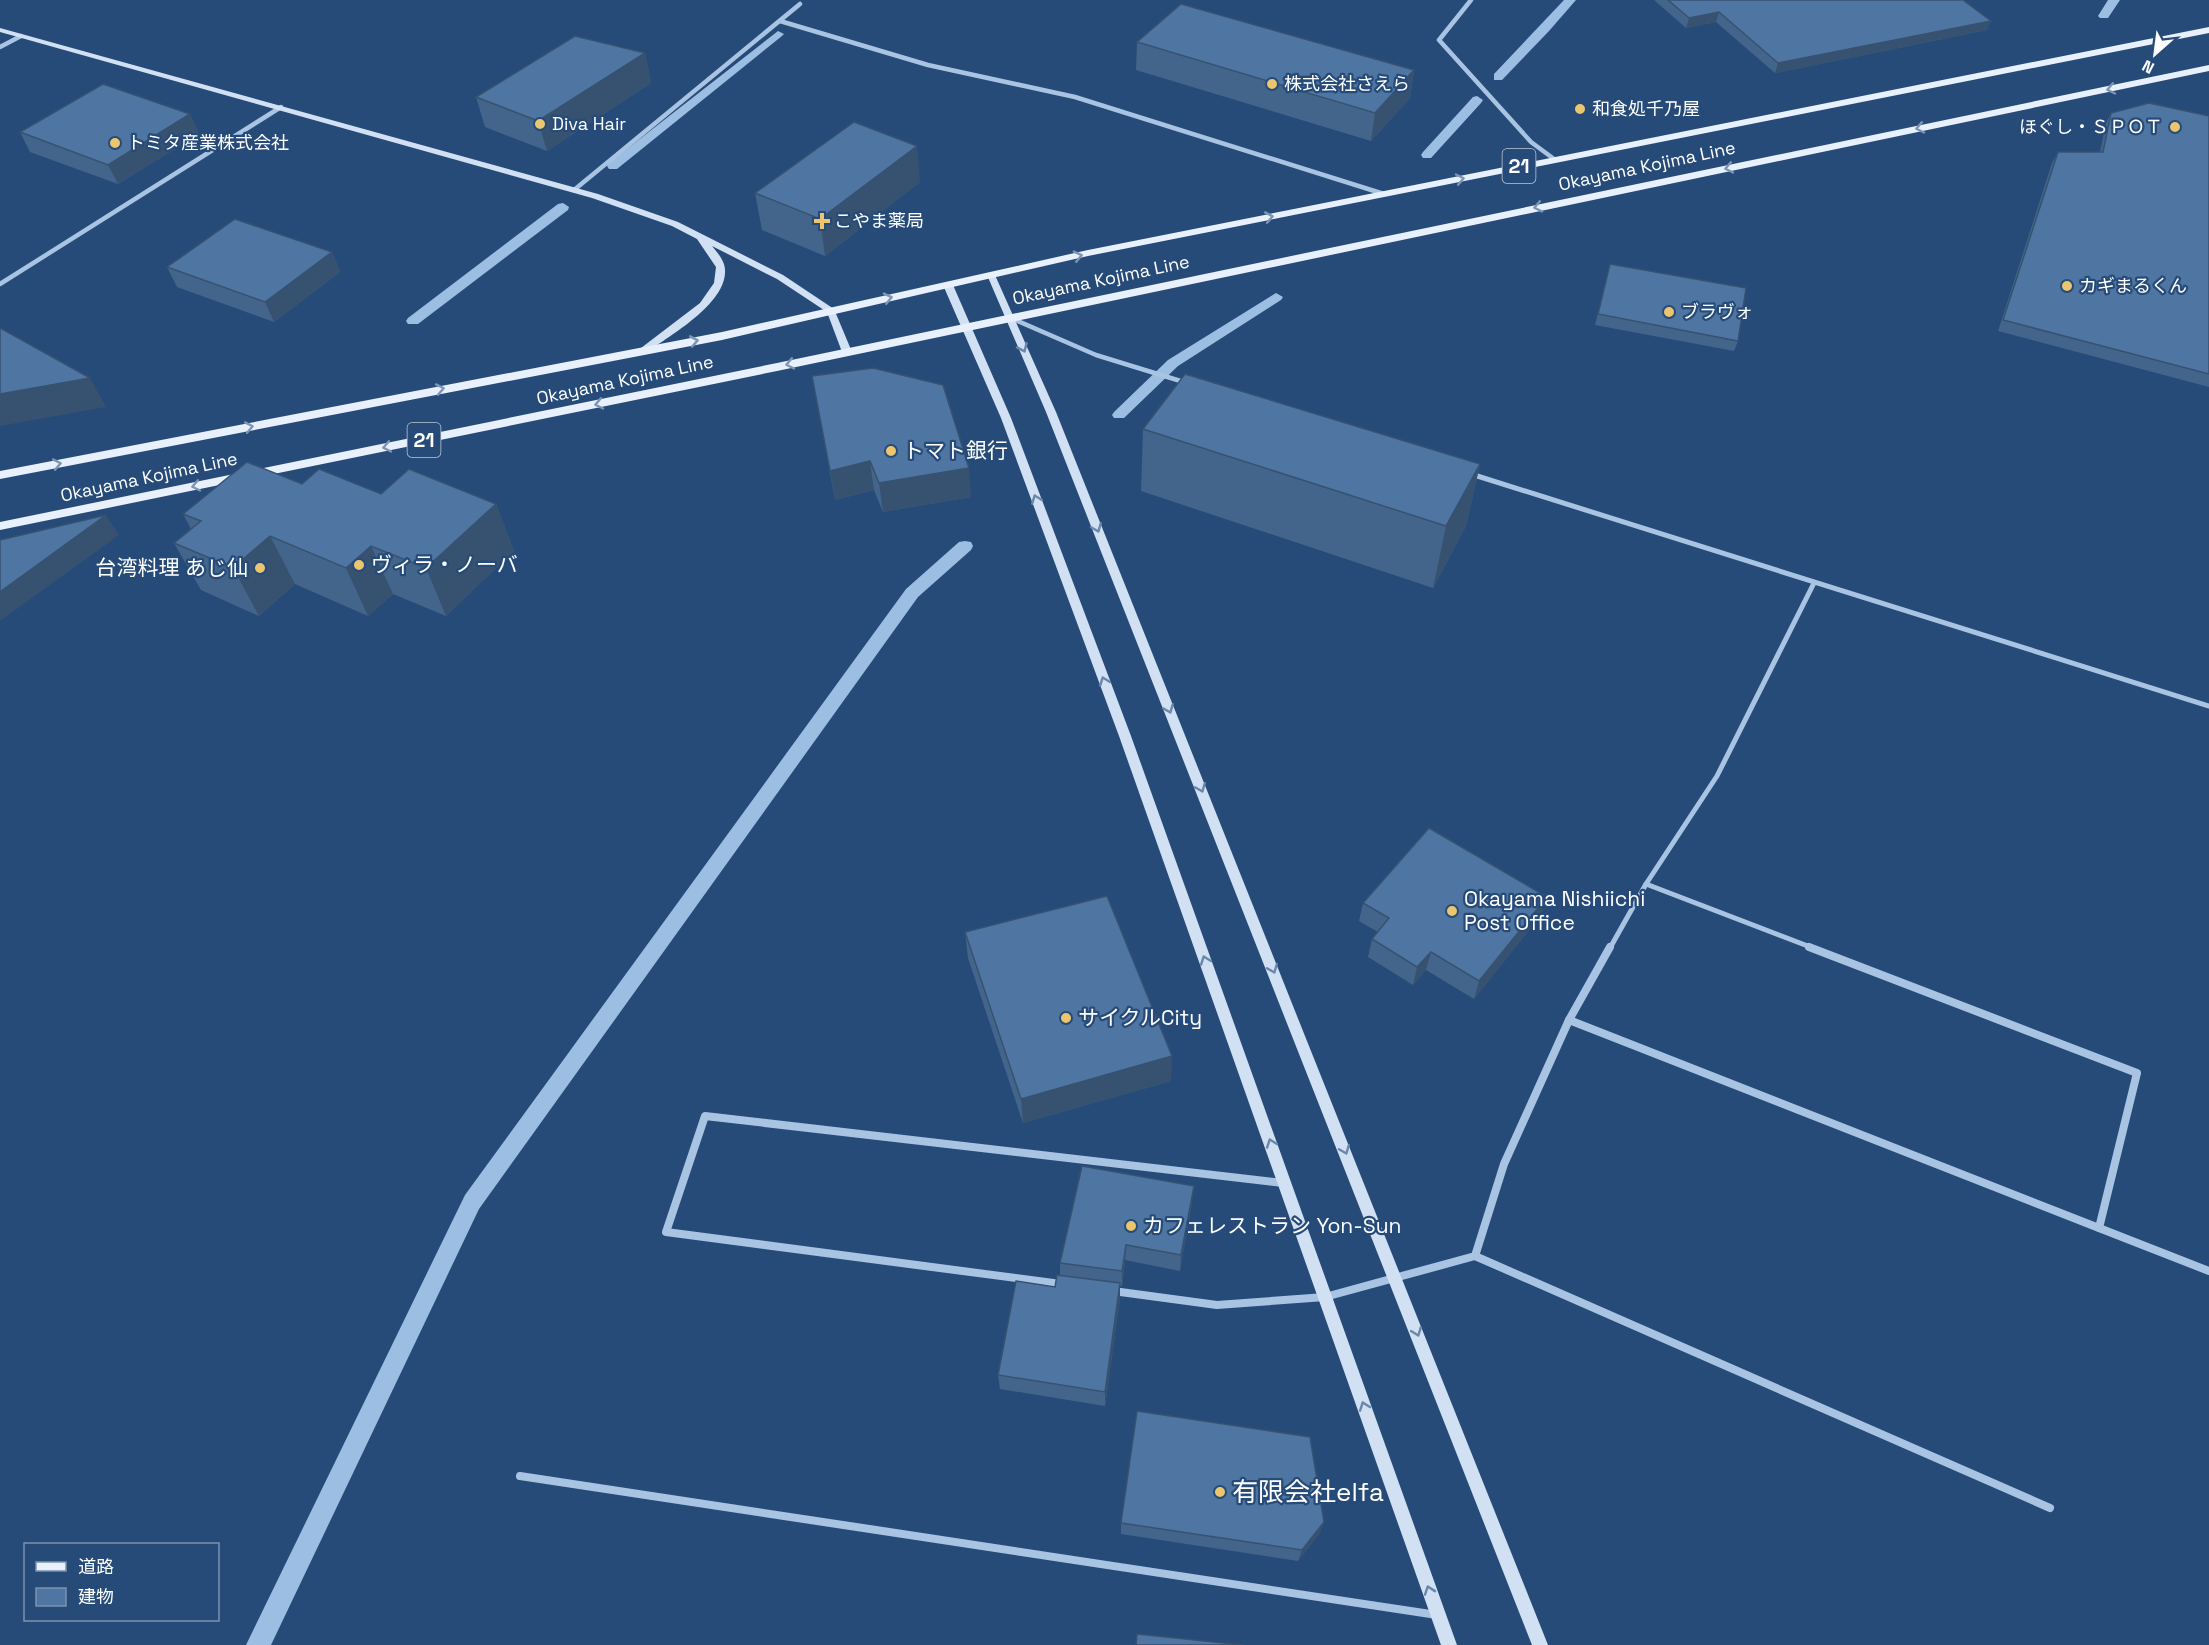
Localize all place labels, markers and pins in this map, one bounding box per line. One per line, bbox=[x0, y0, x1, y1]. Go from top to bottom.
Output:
place label: 株式会社さえら bbox=[1284, 72, 1410, 95]
marker: 株式会社さえら bbox=[1265, 77, 1279, 91]
place label: 和食処千乃屋 bbox=[1592, 97, 1700, 120]
marker: 和食処千乃屋 bbox=[1573, 102, 1587, 116]
place label: Diva Hair bbox=[552, 112, 626, 135]
place label: ほぐし・ＳＰＯＴ bbox=[2019, 115, 2163, 138]
marker: Diva Hair bbox=[533, 117, 547, 131]
marker: ほぐし・ＳＰＯＴ bbox=[2168, 120, 2182, 134]
place label: トミタ産業株式会社 bbox=[127, 131, 289, 154]
marker: トミタ産業株式会社 bbox=[108, 136, 122, 150]
place label: こやま薬局 bbox=[834, 209, 924, 232]
marker: こやま薬局 bbox=[815, 214, 829, 228]
place label: カギまるくん bbox=[2079, 274, 2187, 297]
marker: カギまるくん bbox=[2060, 279, 2074, 293]
place label: ブラヴォ bbox=[1681, 300, 1753, 323]
marker: ブラヴォ bbox=[1662, 305, 1676, 319]
place label: トマト銀行 bbox=[903, 437, 1008, 464]
marker: トマト銀行 bbox=[884, 444, 898, 458]
place label: ヴィラ・ノーバ bbox=[371, 551, 518, 578]
place label: 台湾料理 あじ仙 bbox=[96, 554, 248, 581]
marker: ヴィラ・ノーバ bbox=[352, 558, 366, 572]
marker: 台湾料理 あじ仙 bbox=[253, 561, 267, 575]
place label: Okayama Nishiichi Post Office bbox=[1464, 885, 1645, 936]
marker: Okayama Nishiichi Post Office bbox=[1445, 904, 1459, 918]
place label: サイクルCity bbox=[1078, 1004, 1202, 1031]
marker: サイクルCity bbox=[1059, 1011, 1073, 1025]
place label: カフェレストラン Yon-Sun bbox=[1143, 1212, 1401, 1239]
marker: カフェレストラン Yon-Sun bbox=[1124, 1219, 1138, 1233]
place label: 有限会社elfa bbox=[1232, 1475, 1384, 1509]
marker: 有限会社elfa bbox=[1213, 1485, 1227, 1499]

